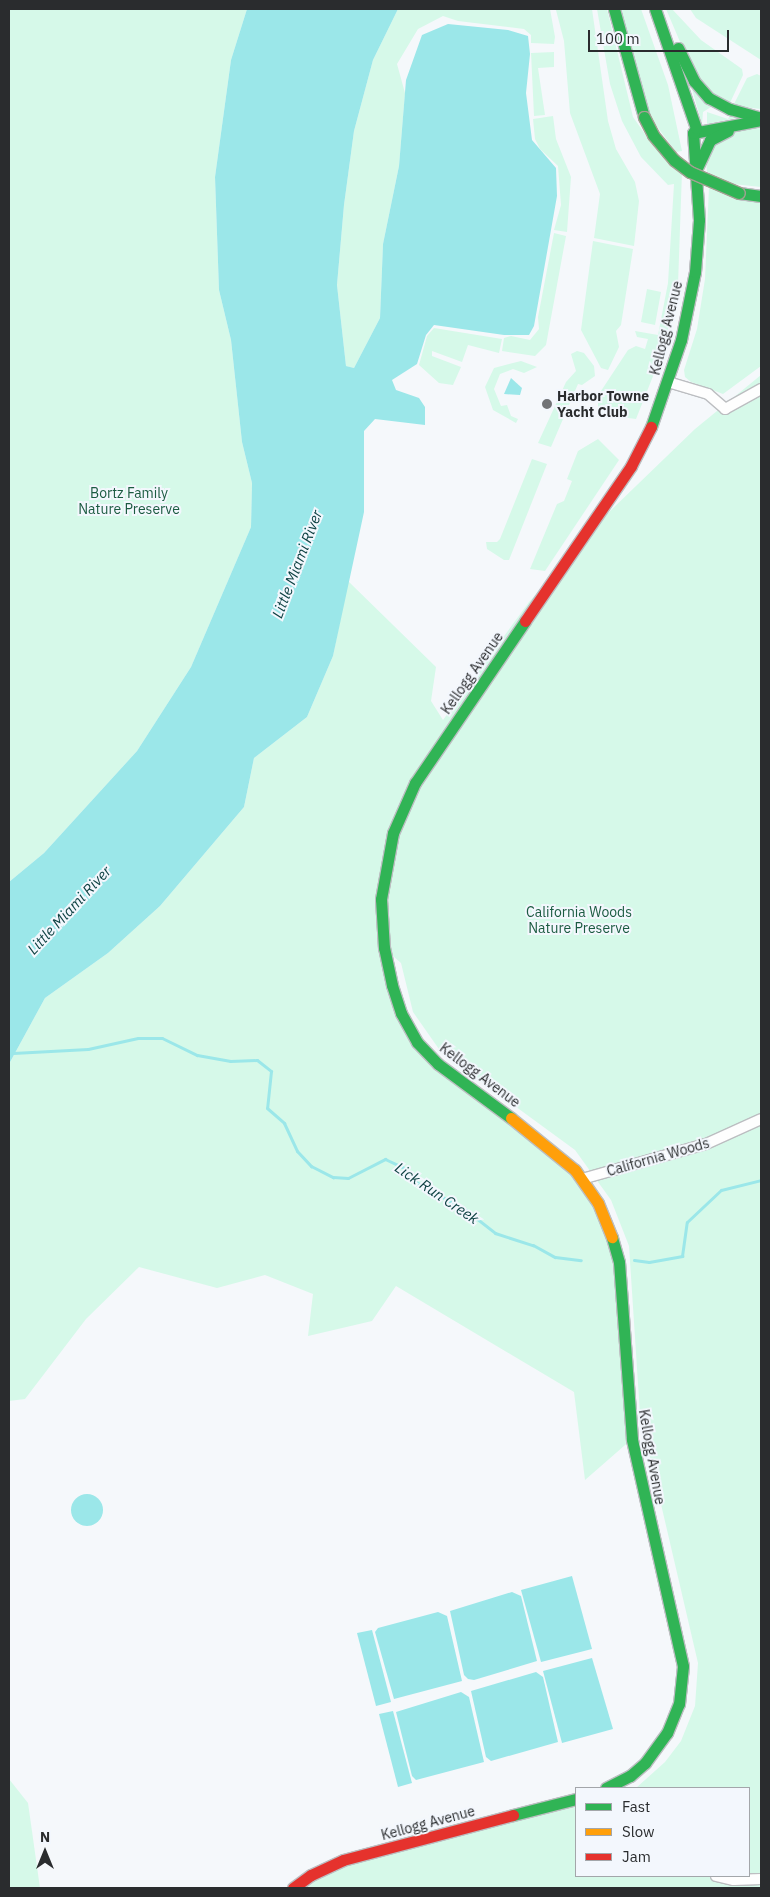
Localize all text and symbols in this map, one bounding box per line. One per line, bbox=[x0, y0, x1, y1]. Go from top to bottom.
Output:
scale bar bbox=[590, 20, 731, 52]
text: 100 m bbox=[596, 29, 640, 48]
street label: Kellogg Avenue bbox=[646, 279, 686, 377]
place label: Harbor Towne Yacht Club bbox=[557, 388, 649, 421]
marker: Harbor Towne Yacht Club bbox=[541, 398, 553, 410]
park label: Bortz Family Nature Preserve bbox=[78, 485, 180, 518]
water label: Little Miami River bbox=[268, 507, 326, 621]
street label: Kellogg Avenue bbox=[437, 629, 507, 717]
water label: Little Miami River bbox=[23, 862, 115, 958]
park label: California Woods Nature Preserve bbox=[526, 904, 632, 936]
street label: Kellogg Avenue bbox=[436, 1039, 524, 1111]
street label: California Woods bbox=[605, 1134, 711, 1180]
water label: Lick Run Creek bbox=[392, 1158, 482, 1228]
street label: Kellogg Avenue bbox=[635, 1408, 669, 1506]
legend bbox=[575, 1787, 750, 1877]
text: Fast bbox=[622, 1797, 650, 1816]
street label: Kellogg Avenue bbox=[379, 1802, 477, 1844]
text: Slow bbox=[622, 1822, 655, 1841]
north arrow bbox=[20, 1827, 70, 1877]
text: N bbox=[40, 1828, 50, 1846]
text: Jam bbox=[622, 1847, 651, 1866]

